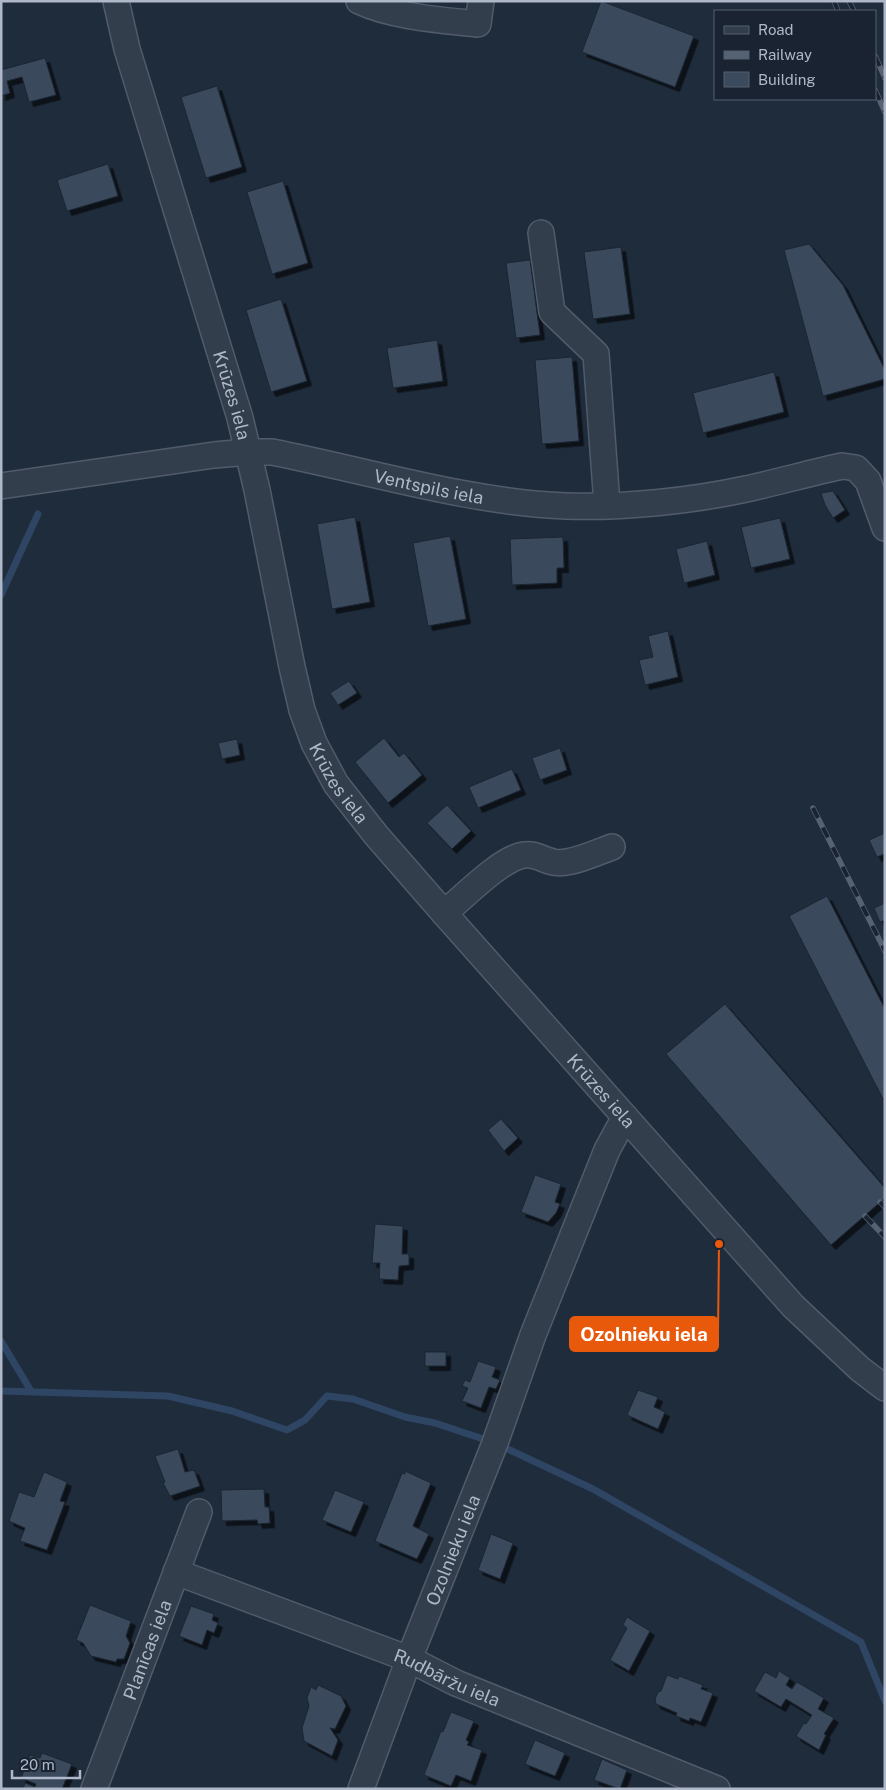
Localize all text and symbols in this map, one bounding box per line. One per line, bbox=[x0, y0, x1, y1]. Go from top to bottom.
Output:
legend bbox=[714, 10, 876, 100]
text: Road bbox=[758, 21, 794, 38]
text: Railway bbox=[758, 46, 812, 63]
text: Building bbox=[758, 71, 816, 88]
street label: Krūzes iela bbox=[209, 348, 255, 442]
street label: Ventspils iela bbox=[372, 464, 485, 508]
street label: Krūzes iela bbox=[305, 739, 373, 827]
street label: Krūzes iela bbox=[563, 1049, 640, 1132]
callout: Ozolnieku iela bbox=[570, 1317, 718, 1351]
text: Ozolnieku iela bbox=[580, 1323, 708, 1345]
street label: Ozolnieku iela bbox=[421, 1492, 484, 1608]
street label: Planīcas iela bbox=[118, 1597, 175, 1703]
street label: Rudbāržu iela bbox=[391, 1644, 503, 1710]
scale bar bbox=[12, 1748, 80, 1780]
text: 20 m bbox=[20, 1756, 55, 1773]

